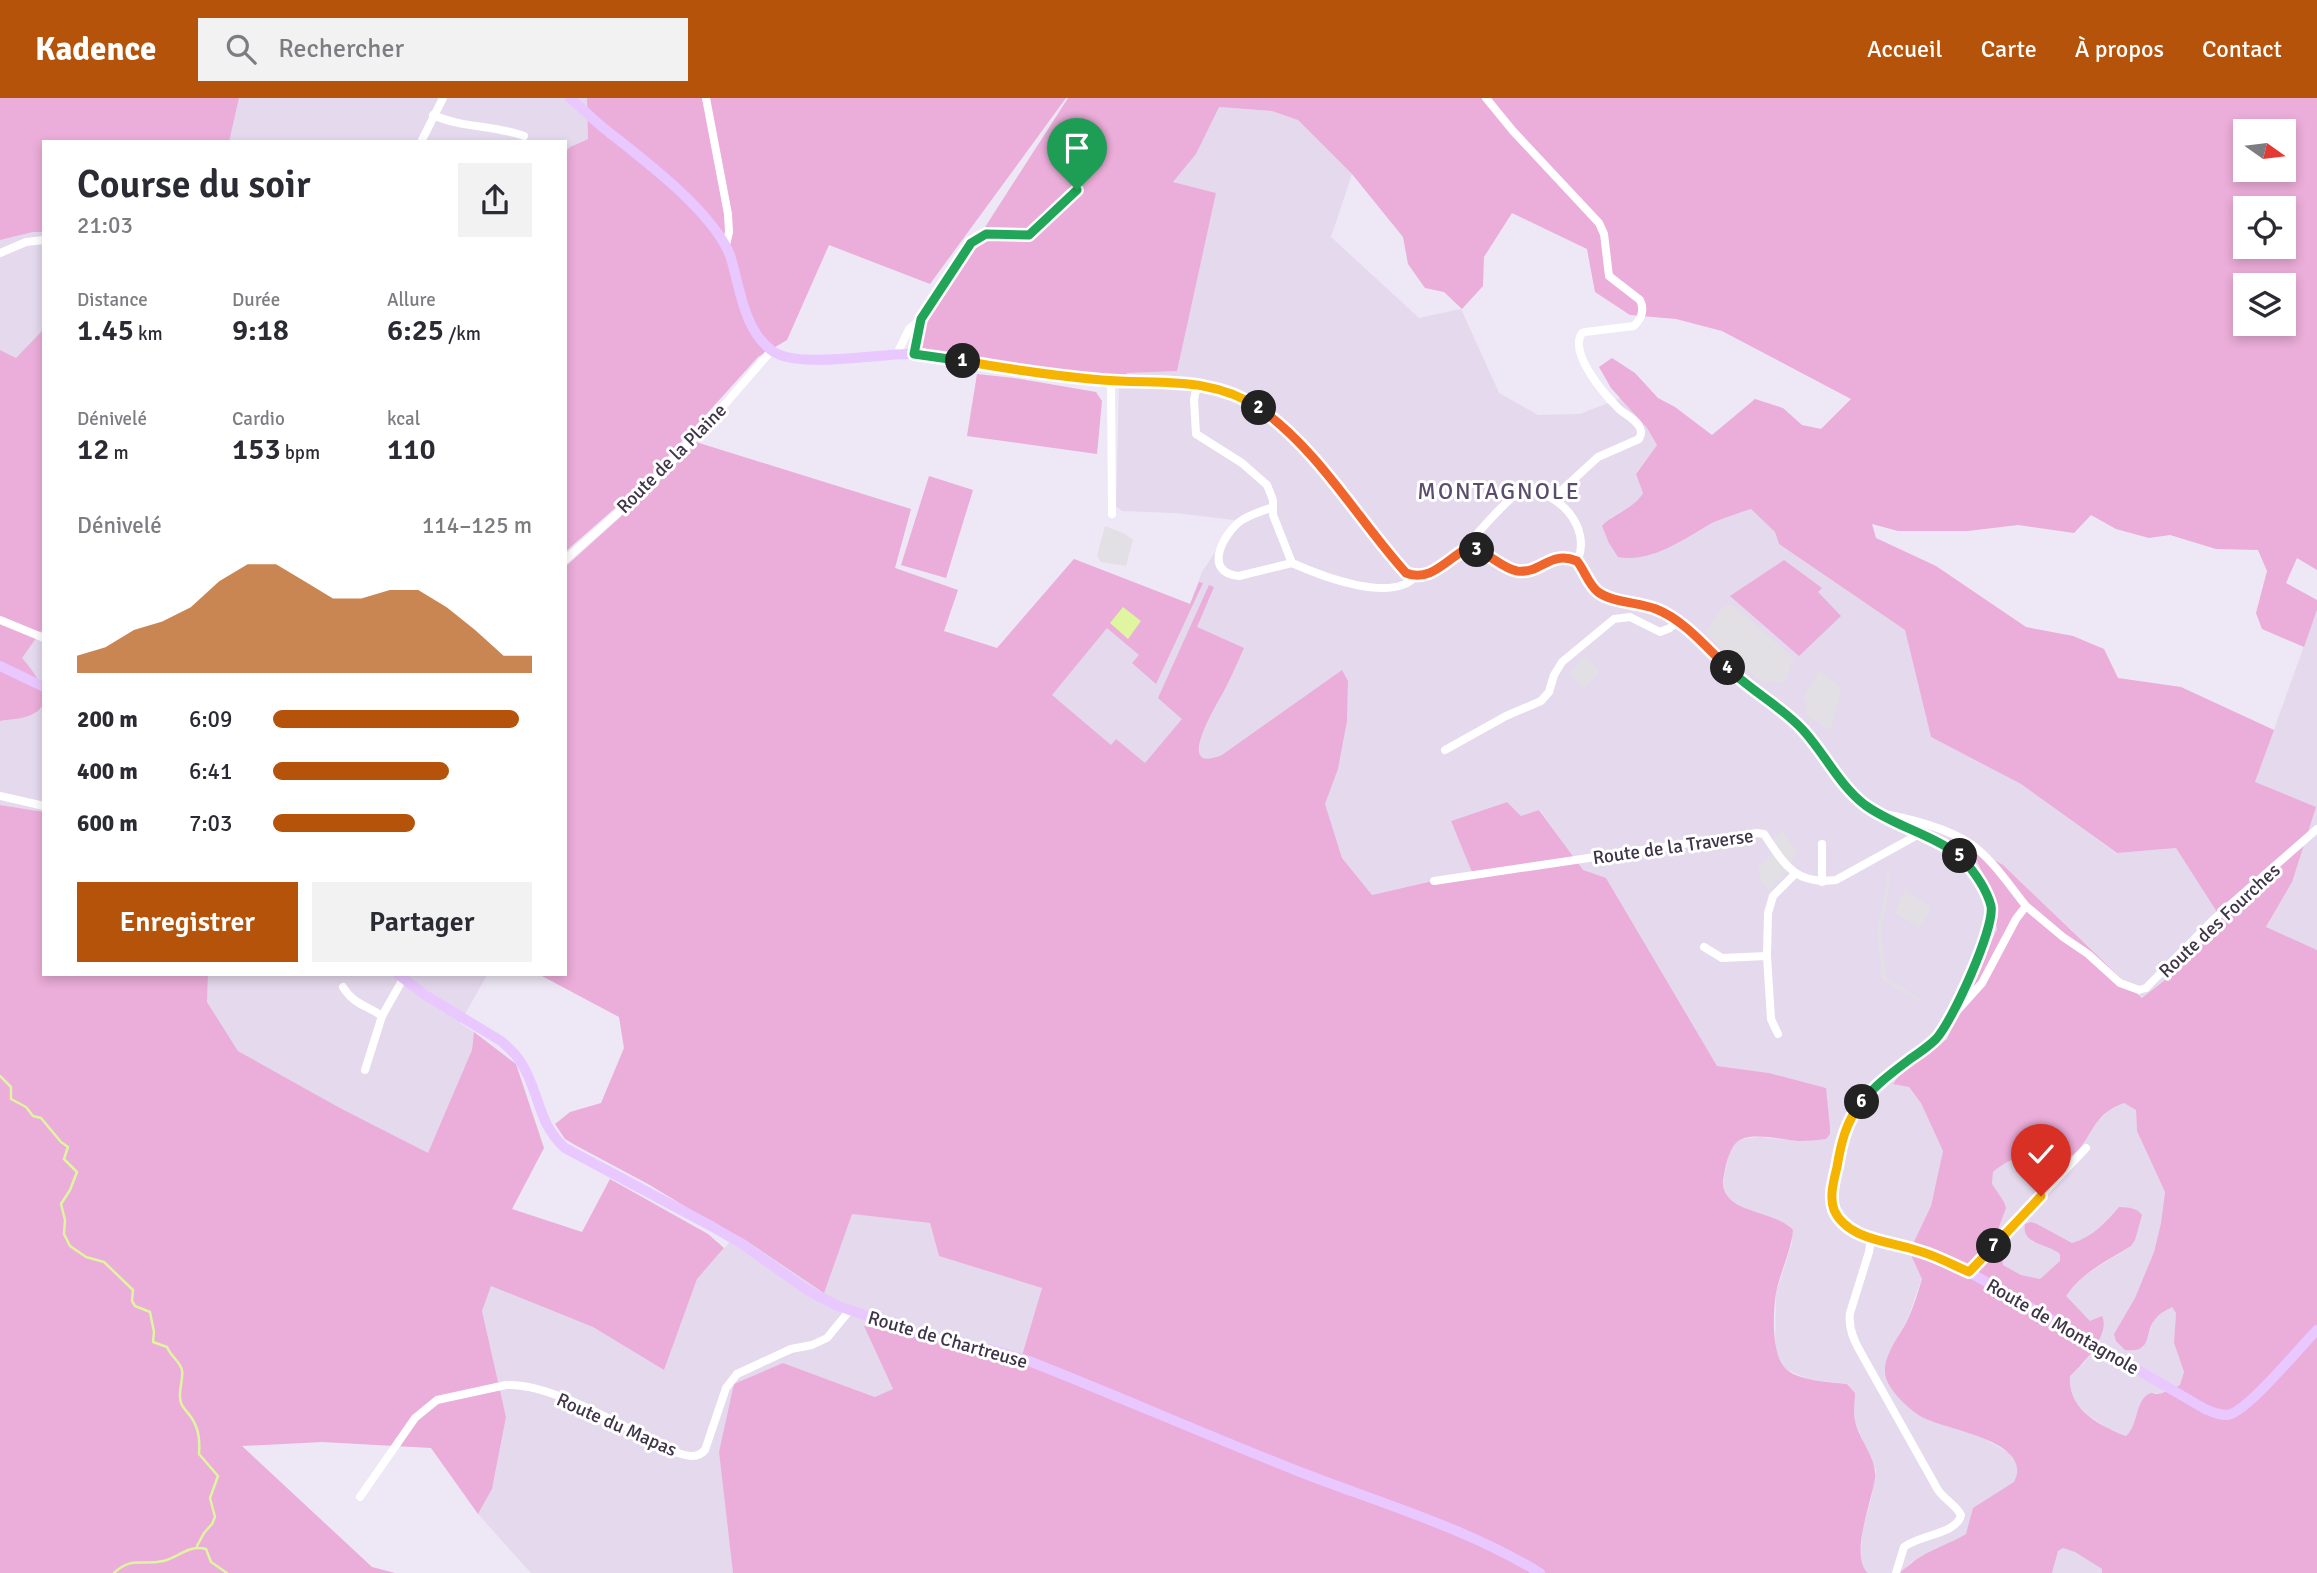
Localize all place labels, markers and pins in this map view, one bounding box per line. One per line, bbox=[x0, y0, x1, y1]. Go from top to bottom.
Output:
pin bbox=[1047, 118, 1107, 190]
pin: 1 bbox=[946, 344, 981, 378]
pin: 2 bbox=[1242, 390, 1276, 426]
pin: 3 bbox=[1460, 532, 1494, 568]
pin: 4 bbox=[1710, 650, 1746, 686]
pin: 5 bbox=[1942, 838, 1978, 874]
pin: 6 bbox=[1844, 1084, 1880, 1119]
pin bbox=[2011, 1124, 2071, 1196]
pin: 7 bbox=[1976, 1228, 2011, 1264]

